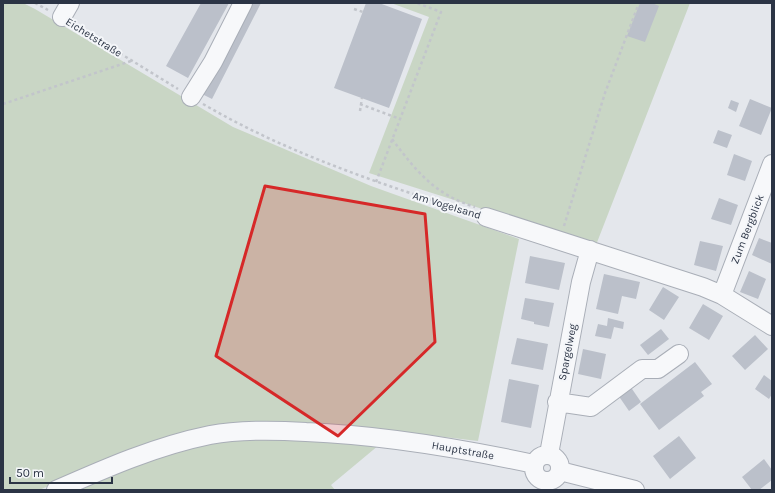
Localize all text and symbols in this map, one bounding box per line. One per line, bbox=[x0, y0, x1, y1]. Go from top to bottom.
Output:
street label: Eichetstraße bbox=[63, 15, 125, 60]
street label: Am Vogelsand bbox=[411, 189, 483, 222]
street label: Zum Bergblick bbox=[728, 193, 767, 266]
street label: Spargelweg bbox=[556, 322, 580, 382]
street label: Hauptstraße bbox=[431, 439, 495, 462]
scale bar bbox=[10, 459, 112, 485]
text: 50 m bbox=[16, 466, 44, 480]

